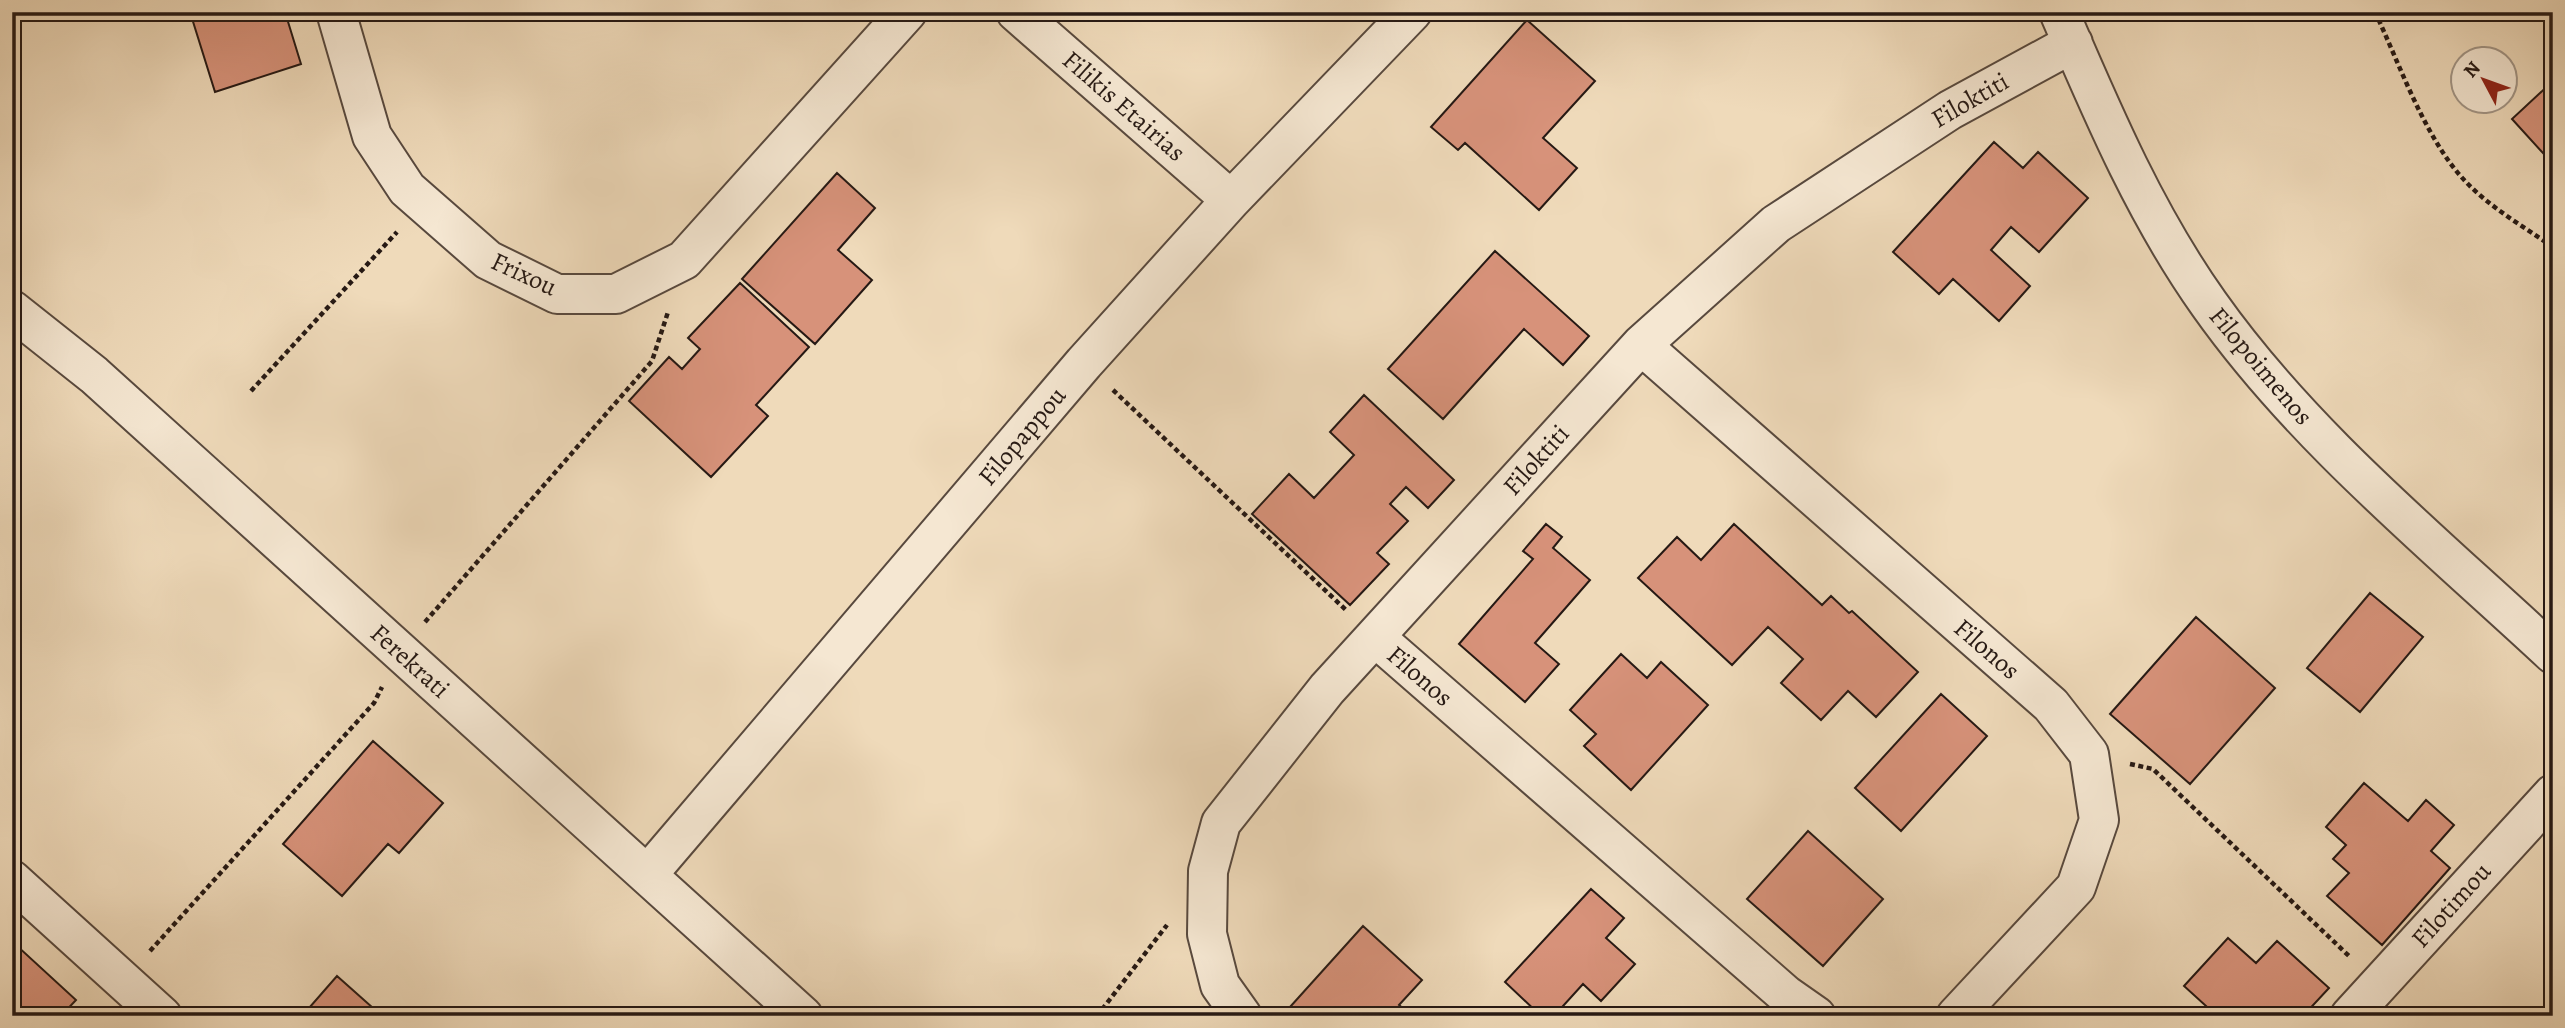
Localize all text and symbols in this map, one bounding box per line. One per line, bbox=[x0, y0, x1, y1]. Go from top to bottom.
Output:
street label: Filikis Etairias bbox=[1055, 43, 1193, 169]
north arrow bbox=[2450, 46, 2520, 116]
text: N bbox=[2458, 56, 2486, 83]
street label: Filoktiti bbox=[1925, 64, 2015, 136]
street label: Frixou bbox=[485, 244, 563, 305]
street label: Filopoimenos bbox=[2201, 299, 2321, 433]
street label: Filopappou bbox=[970, 378, 1074, 493]
street label: Filoktiti bbox=[1495, 417, 1577, 503]
street label: Filonos bbox=[1946, 611, 2028, 687]
street label: Ferekrati bbox=[363, 616, 457, 706]
street label: Filonos bbox=[1379, 638, 1461, 714]
street label: Filotimou bbox=[2403, 854, 2499, 955]

